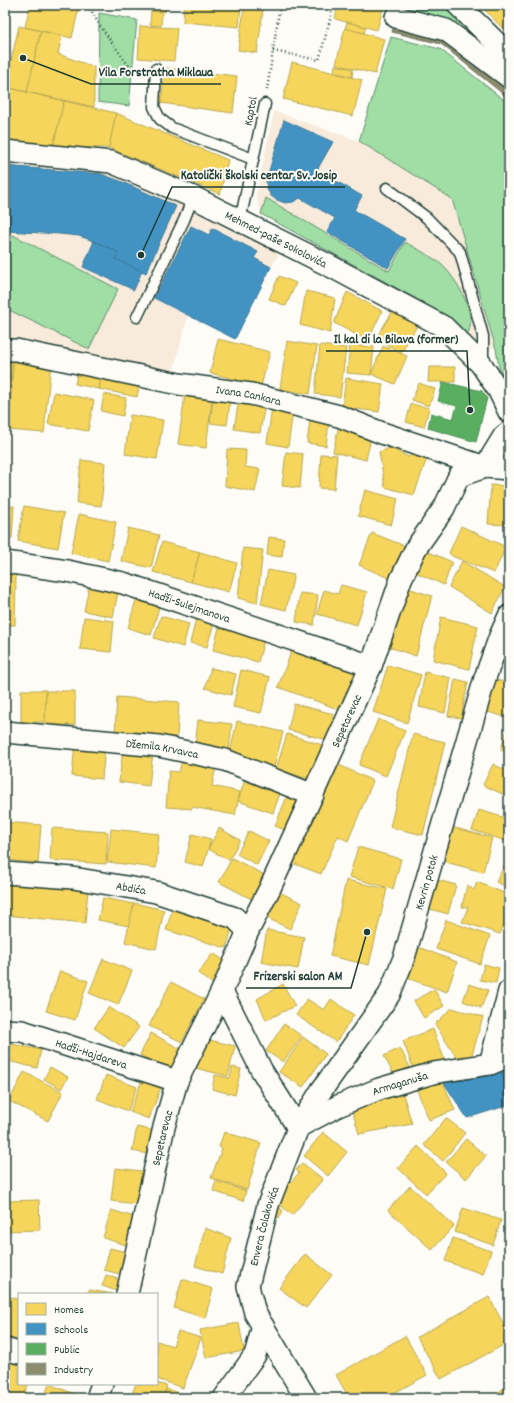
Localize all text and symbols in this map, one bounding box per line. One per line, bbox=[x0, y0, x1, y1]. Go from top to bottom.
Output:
callout: Vila Forstratha Miklaua bbox=[91, 59, 221, 84]
text: Vila Forstratha Miklaua bbox=[99, 64, 214, 83]
street label: Kaptol bbox=[240, 95, 263, 127]
callout: Katolički školski centar Sv. Josip bbox=[172, 162, 345, 187]
text: Katolički školski centar Sv. Josip bbox=[181, 167, 337, 186]
street label: Mehmed-paše Sokolovića bbox=[222, 207, 330, 273]
callout: Il kal di la Bilava (former) bbox=[326, 326, 467, 351]
text: Il kal di la Bilava (former) bbox=[334, 331, 459, 350]
street label: Ivana Cankara bbox=[215, 382, 283, 411]
street label: Hadži-Sulejmanova bbox=[146, 585, 232, 628]
street label: Sepetarevac bbox=[328, 692, 367, 751]
street label: Džemila Krvavca bbox=[125, 736, 200, 764]
street label: Kevrin potok bbox=[411, 853, 443, 912]
street label: Abdića bbox=[115, 878, 147, 900]
callout: Frizerski salon AM bbox=[246, 963, 351, 988]
text: Frizerski salon AM bbox=[254, 968, 343, 987]
street label: Hadži-Hajdareva bbox=[53, 1035, 129, 1074]
street label: Armaganuša bbox=[370, 1068, 430, 1101]
street label: Sepetarevac bbox=[149, 1108, 178, 1168]
street label: Envera Čolakovića bbox=[246, 1184, 285, 1268]
legend bbox=[18, 1293, 158, 1385]
text: Homes bbox=[54, 1302, 84, 1319]
text: Schools bbox=[54, 1322, 88, 1339]
text: Public bbox=[54, 1342, 80, 1359]
text: Industry bbox=[54, 1362, 94, 1379]

